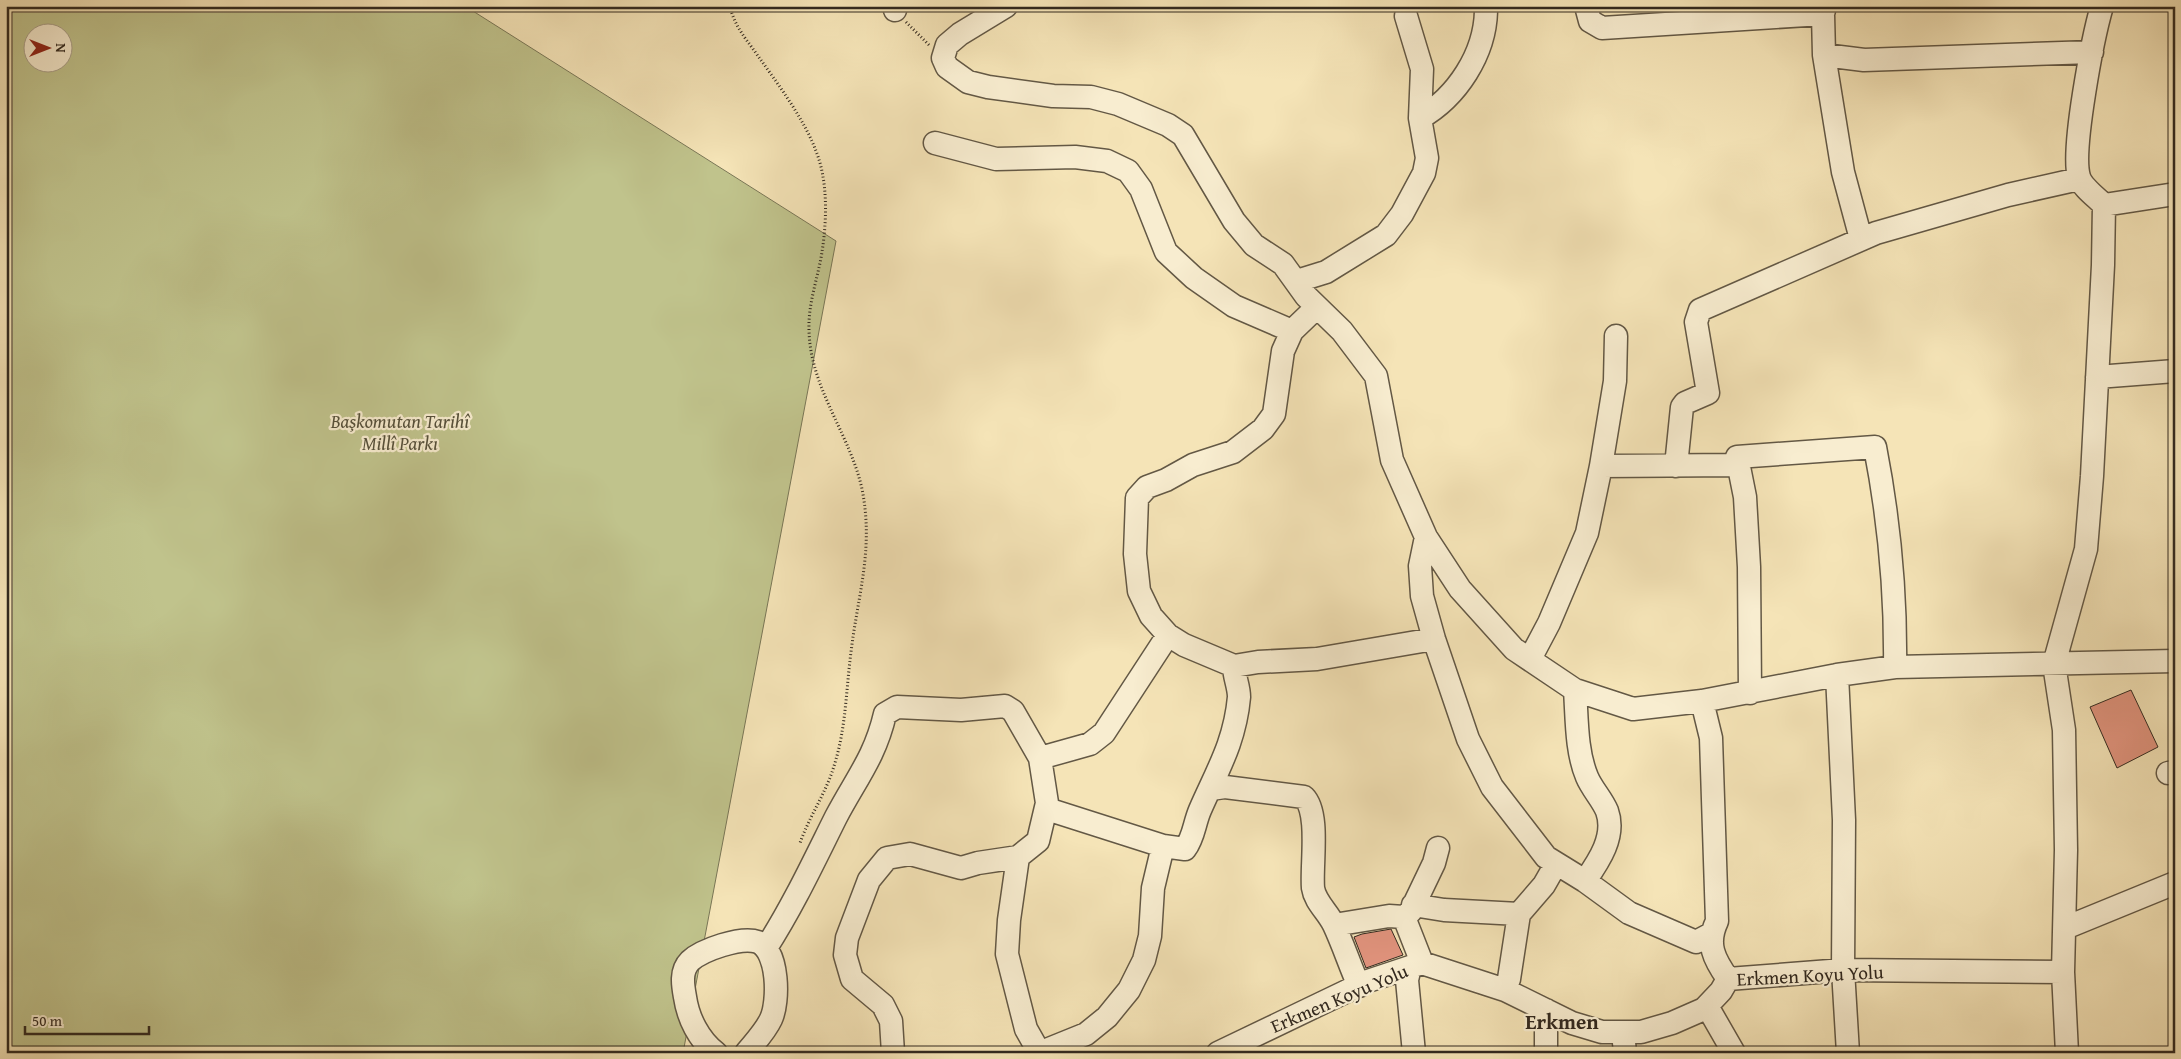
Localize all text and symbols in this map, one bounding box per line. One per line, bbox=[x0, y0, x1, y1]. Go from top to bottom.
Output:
north arrow bbox=[22, 22, 72, 72]
text: N bbox=[51, 43, 71, 53]
park label: Başkomutan Tarihî Millî Parkı bbox=[330, 407, 471, 457]
street label: Erkmen Koyu Yolu bbox=[1266, 956, 1413, 1040]
street label: Erkmen Koyu Yolu bbox=[1736, 957, 1885, 993]
scale bar bbox=[25, 1004, 149, 1036]
district label: Erkmen bbox=[1525, 1006, 1599, 1037]
text: 50 m bbox=[32, 1010, 63, 1031]

